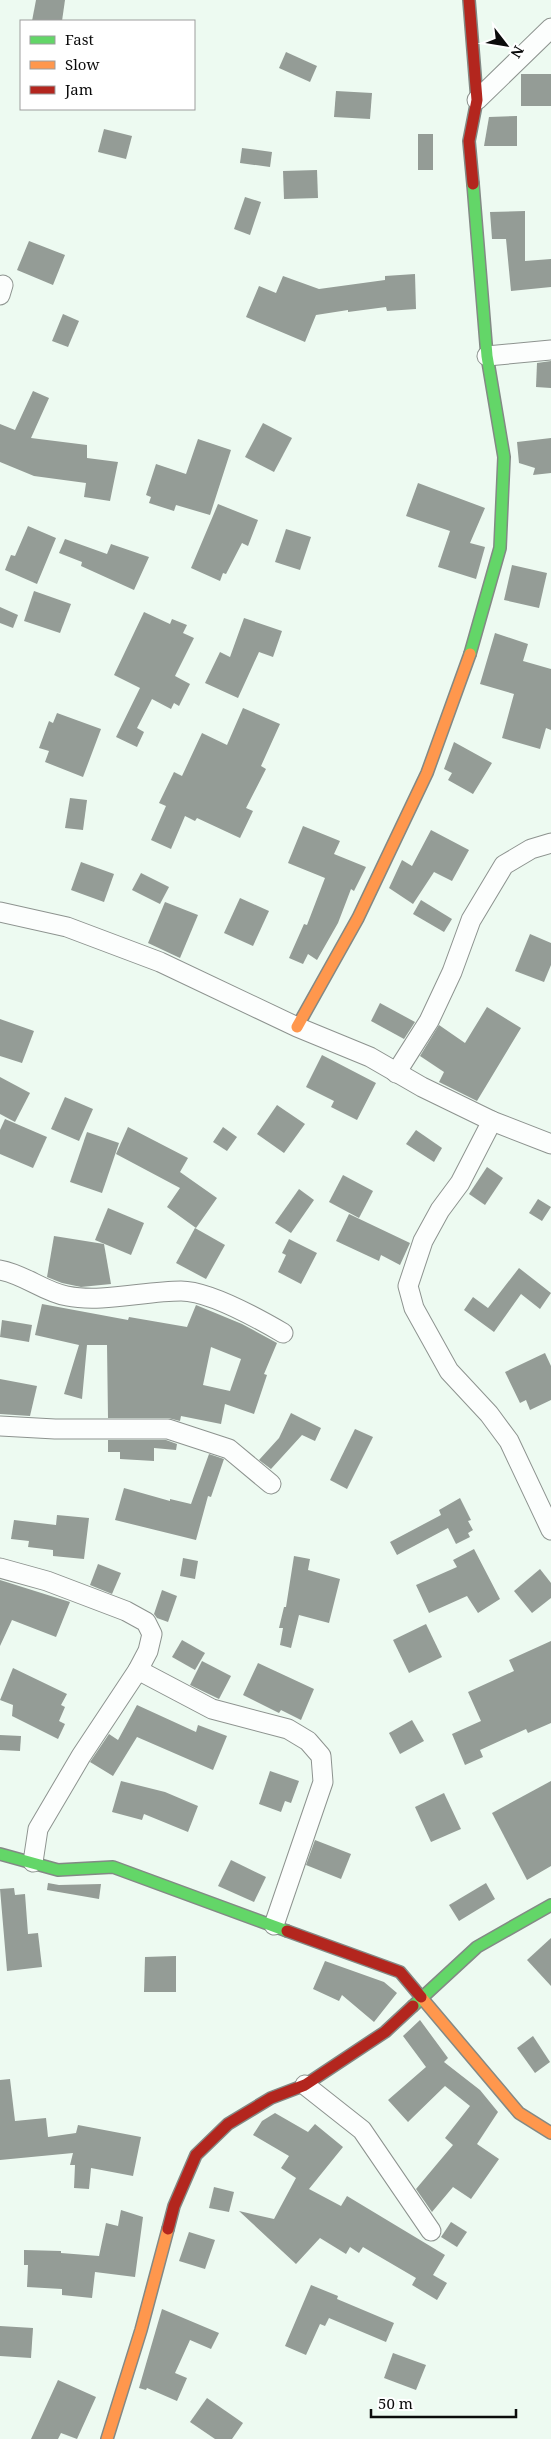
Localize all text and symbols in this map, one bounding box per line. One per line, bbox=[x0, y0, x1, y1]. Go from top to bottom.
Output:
legend bbox=[20, 20, 195, 110]
north arrow bbox=[481, 20, 531, 70]
text: Fast bbox=[65, 29, 94, 49]
text: N bbox=[507, 42, 529, 62]
text: Slow bbox=[65, 54, 99, 74]
text: Jam bbox=[64, 79, 93, 99]
scale bar bbox=[371, 2386, 516, 2418]
text: 50 m bbox=[378, 2393, 413, 2413]

